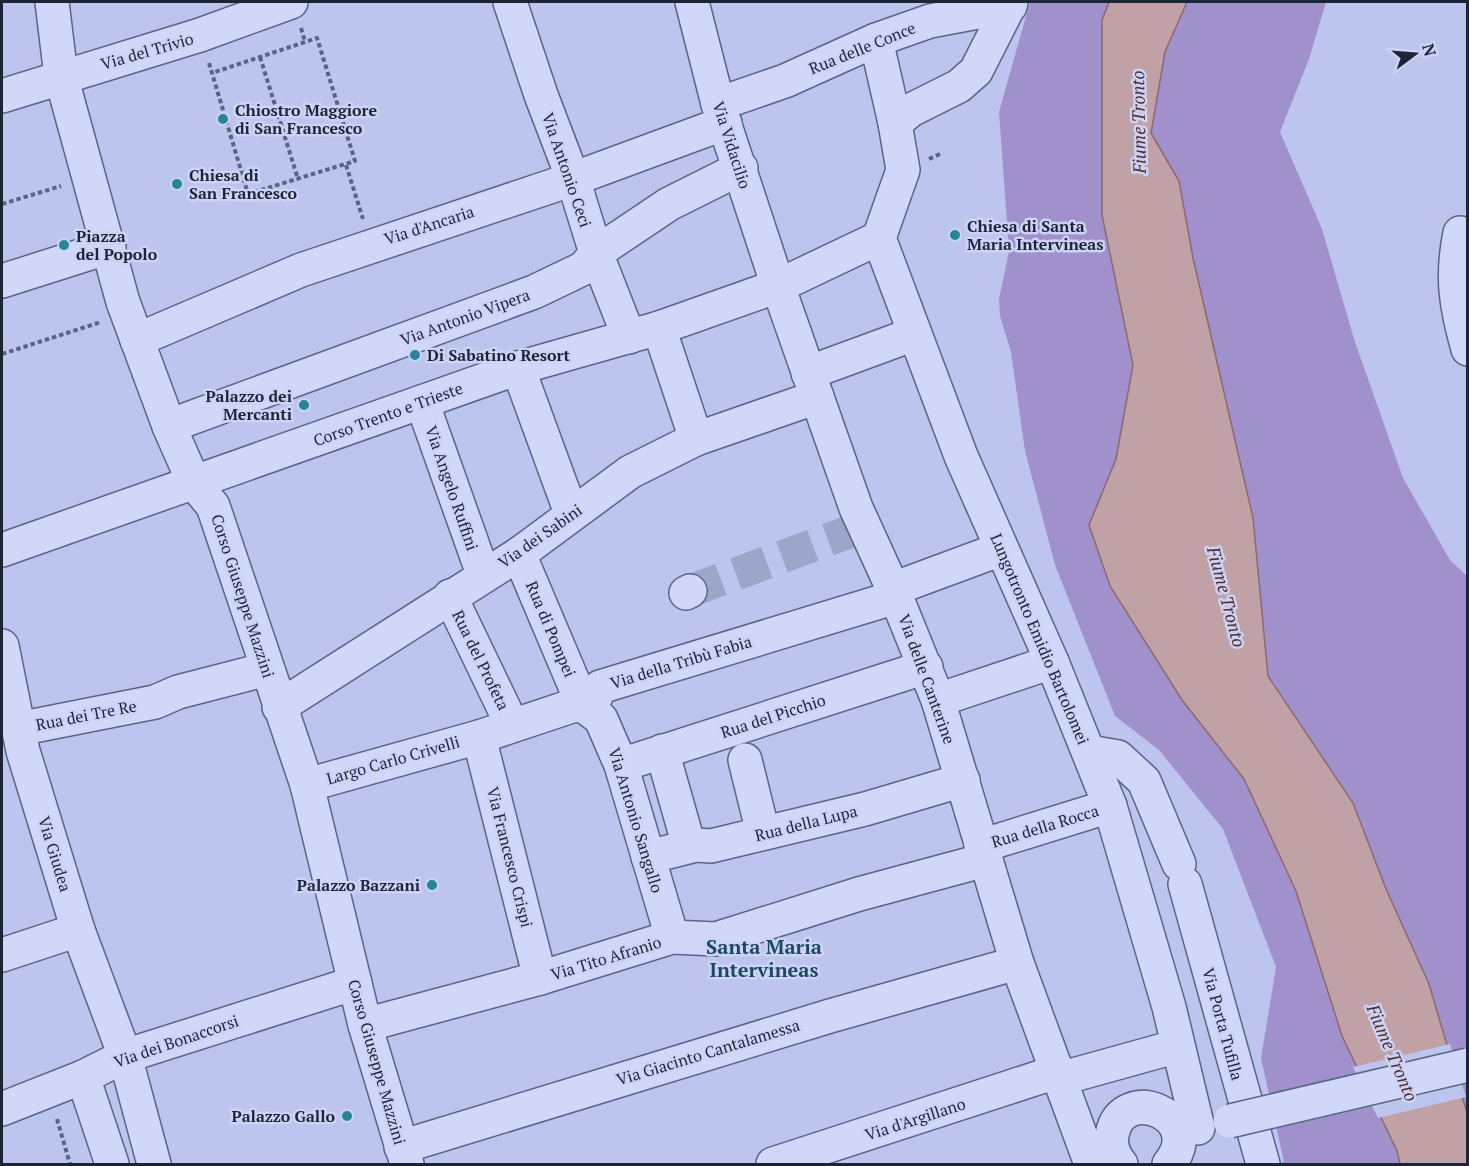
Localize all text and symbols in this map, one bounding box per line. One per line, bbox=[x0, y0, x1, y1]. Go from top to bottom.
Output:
street label: Rua delle Conce bbox=[805, 17, 919, 79]
north arrow bbox=[1385, 24, 1445, 84]
street label: Via del Trivio bbox=[98, 27, 196, 75]
text: N bbox=[1417, 41, 1442, 59]
water label: Fiume Tronto bbox=[1125, 70, 1151, 175]
street label: Via Vidacilio bbox=[708, 98, 757, 192]
place label: Chiostro Maggiore di San Francesco bbox=[235, 99, 377, 139]
street label: Via Antonio Ceci bbox=[537, 110, 597, 230]
marker: Chiostro Maggiore di San Francesco bbox=[216, 112, 230, 126]
place label: Chiesa di San Francesco bbox=[189, 164, 298, 204]
marker: Chiesa di San Francesco bbox=[170, 177, 184, 191]
street label: Via d'Ancaria bbox=[381, 200, 477, 250]
place label: Chiesa di Santa Maria Intervineas bbox=[967, 215, 1103, 255]
place label: Piazza del Popolo bbox=[76, 225, 158, 265]
marker: Chiesa di Santa Maria Intervineas bbox=[948, 228, 962, 242]
marker: Piazza del Popolo bbox=[57, 238, 71, 252]
street label: Via Antonio Vipera bbox=[397, 283, 533, 351]
place label: Di Sabatino Resort bbox=[427, 344, 570, 366]
marker: Di Sabatino Resort bbox=[408, 348, 422, 362]
street label: Corso Trento e Trieste bbox=[310, 377, 466, 451]
place label: Palazzo dei Mercanti bbox=[205, 385, 292, 425]
marker: Palazzo dei Mercanti bbox=[297, 398, 311, 412]
street label: Via Angelo Ruffini bbox=[420, 423, 484, 554]
street label: Via dei Sabini bbox=[494, 499, 587, 573]
street label: Corso Giuseppe Mazzini bbox=[206, 511, 280, 681]
street label: Lungotronto Emidio Bartolomei bbox=[985, 530, 1095, 748]
water label: Fiume Tronto bbox=[1202, 543, 1252, 650]
street label: Rua di Pompei bbox=[521, 577, 581, 681]
street label: Rua del Profeta bbox=[447, 606, 515, 714]
street label: Via delle Canterine bbox=[893, 611, 961, 747]
street label: Via della Tribù Fabia bbox=[608, 630, 754, 694]
street label: Rua del Picchio bbox=[718, 689, 828, 743]
street label: Rua dei Tre Re bbox=[34, 694, 138, 736]
street label: Largo Carlo Crivelli bbox=[324, 730, 462, 790]
street label: Via Antonio Sangallo bbox=[603, 745, 669, 895]
street label: Via Francesco Crispi bbox=[482, 784, 538, 930]
street label: Rua della Rocca bbox=[989, 799, 1101, 853]
street label: Rua della Lupa bbox=[752, 800, 860, 846]
street label: Via Giudea bbox=[33, 814, 77, 894]
place label: Palazzo Bazzani bbox=[297, 874, 420, 896]
marker: Palazzo Bazzani bbox=[425, 878, 439, 892]
street label: Via Tito Afranio bbox=[548, 931, 664, 985]
district label: Santa Maria Intervineas bbox=[706, 933, 822, 983]
street label: Via Porta Tufilla bbox=[1197, 965, 1249, 1083]
street label: Corso Giuseppe Mazzini bbox=[343, 977, 411, 1147]
water label: Fiume Tronto bbox=[1361, 999, 1424, 1105]
street label: Via dei Bonaccorsi bbox=[111, 1009, 242, 1073]
street label: Via Giacinto Cantalamessa bbox=[614, 1014, 802, 1090]
street label: Via d'Argillano bbox=[862, 1092, 968, 1146]
place label: Palazzo Gallo bbox=[232, 1105, 335, 1127]
marker: Palazzo Gallo bbox=[340, 1109, 354, 1123]

